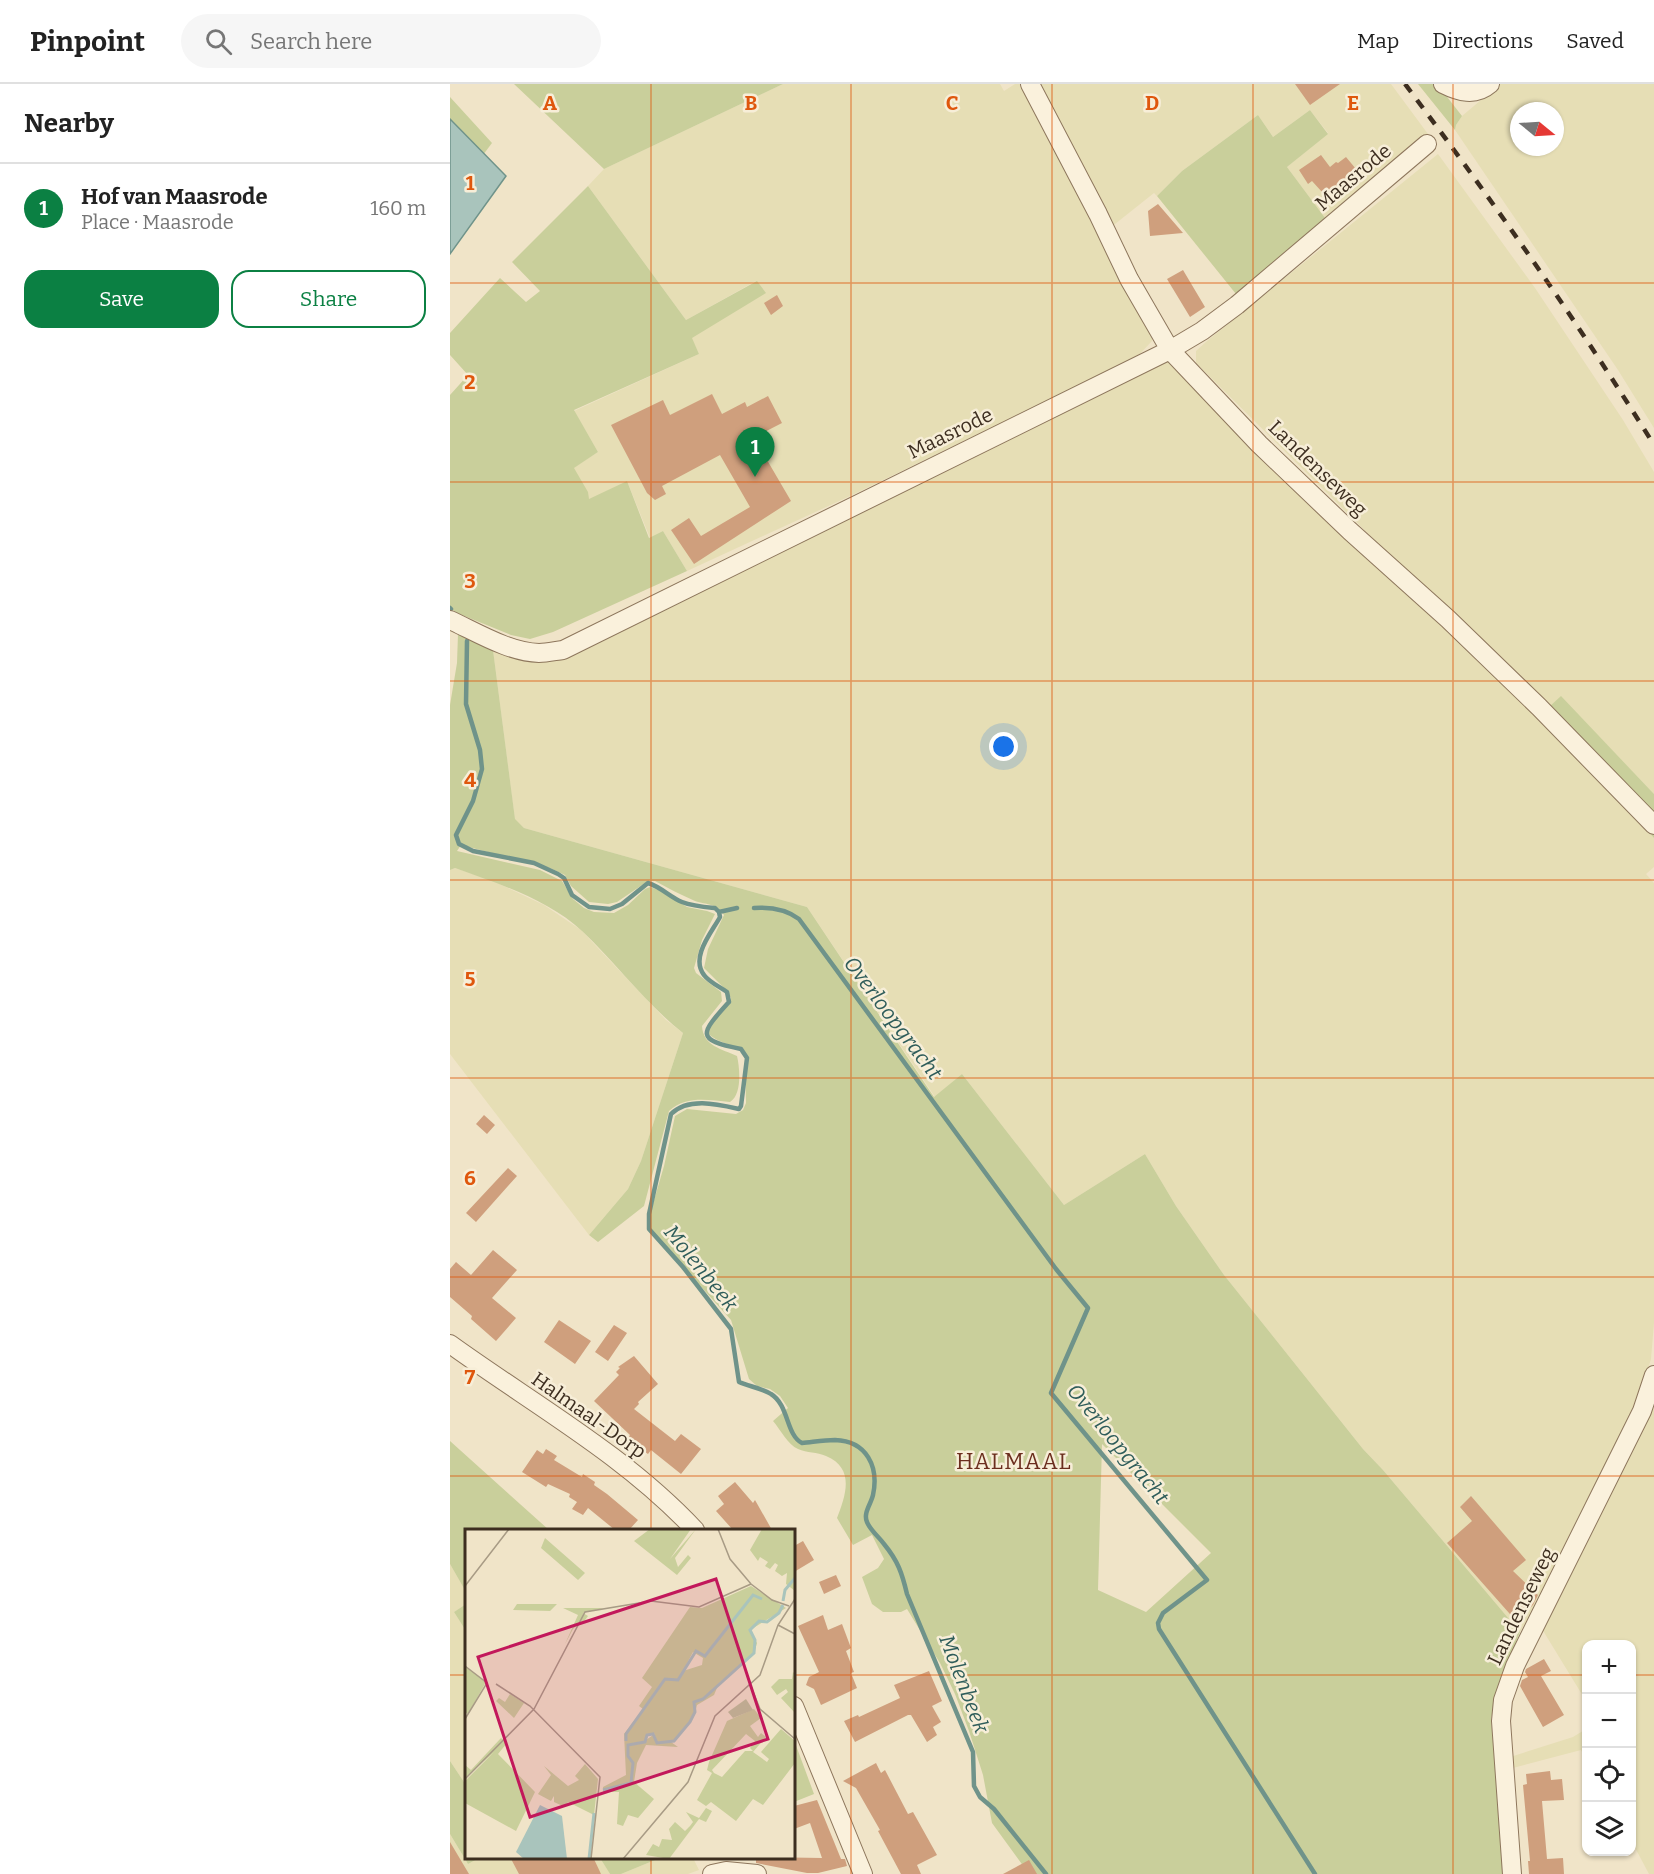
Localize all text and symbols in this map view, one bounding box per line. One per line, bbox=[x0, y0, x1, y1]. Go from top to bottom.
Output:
search box bbox=[181, 14, 601, 68]
text: Pinpoint bbox=[30, 25, 145, 58]
icon: search bbox=[202, 25, 235, 58]
text: Search here bbox=[250, 28, 372, 55]
text: Map bbox=[1357, 28, 1399, 54]
text: Directions bbox=[1432, 28, 1533, 54]
text: Saved bbox=[1566, 28, 1624, 54]
text: A bbox=[543, 91, 558, 115]
text: B bbox=[745, 91, 758, 115]
text: C bbox=[946, 91, 958, 115]
text: D bbox=[1145, 91, 1159, 115]
text: E bbox=[1347, 91, 1359, 115]
north arrow bbox=[1510, 102, 1564, 156]
text: Nearby bbox=[24, 108, 114, 139]
street label: Maasrode bbox=[1310, 138, 1396, 216]
text: 1 bbox=[466, 171, 475, 195]
text: Hof van Maasrode bbox=[81, 183, 268, 210]
text: 1 bbox=[39, 196, 48, 220]
text: 160 m bbox=[370, 196, 426, 220]
text: Place · Maasrode bbox=[81, 210, 234, 234]
button: Save bbox=[24, 270, 219, 328]
button: Share bbox=[231, 270, 426, 328]
text: 2 bbox=[464, 370, 476, 394]
street label: Maasrode bbox=[904, 402, 996, 464]
street label: Landenseweg bbox=[1264, 415, 1372, 521]
pin: 1 bbox=[736, 428, 774, 477]
text: 3 bbox=[464, 569, 476, 593]
your location bbox=[989, 732, 1018, 761]
text: 4 bbox=[464, 768, 476, 792]
water label: Overloopgracht bbox=[838, 951, 948, 1085]
text: 5 bbox=[465, 967, 476, 991]
text: 6 bbox=[464, 1166, 476, 1190]
water label: Molenbeek bbox=[658, 1220, 744, 1317]
text: 7 bbox=[465, 1365, 476, 1389]
street label: Halmaal-Dorp bbox=[527, 1367, 651, 1463]
water label: Overloopgracht bbox=[1061, 1378, 1175, 1510]
district label: HALMAAL bbox=[956, 1448, 1072, 1475]
inset map bbox=[465, 1529, 795, 1859]
street label: Landenseweg bbox=[1482, 1543, 1560, 1669]
water label: Molenbeek bbox=[933, 1631, 995, 1737]
map controls bbox=[1582, 1640, 1636, 1856]
button: + bbox=[1582, 1640, 1636, 1694]
button: − bbox=[1582, 1694, 1636, 1748]
button: locate bbox=[1582, 1748, 1636, 1802]
button: layers bbox=[1582, 1802, 1636, 1856]

